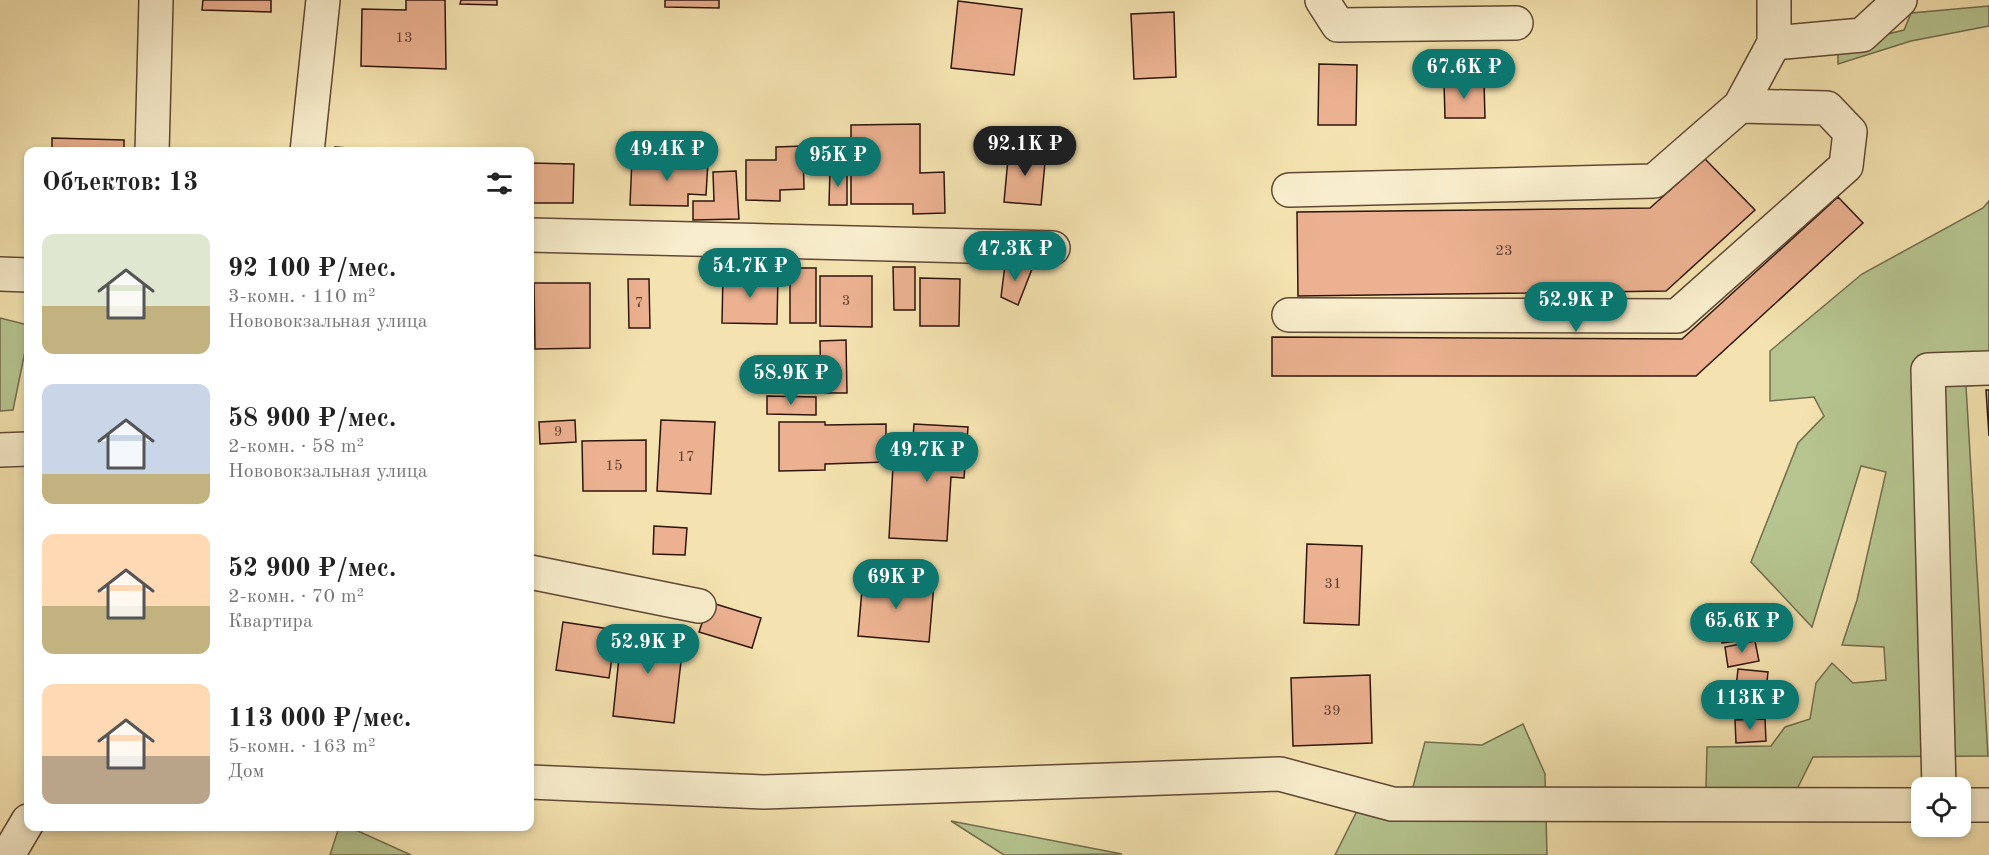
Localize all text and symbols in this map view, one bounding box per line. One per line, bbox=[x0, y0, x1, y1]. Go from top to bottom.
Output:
house number: 13 bbox=[395, 31, 413, 46]
pin: 67.6K ₽ bbox=[1409, 49, 1519, 100]
text: 67.6K ₽ bbox=[1426, 58, 1502, 78]
pin: 92.1K ₽ bbox=[970, 126, 1080, 177]
pin: 49.4K ₽ bbox=[612, 131, 722, 182]
text: 92.1K ₽ bbox=[987, 135, 1063, 155]
pin: 95K ₽ bbox=[796, 137, 880, 188]
text: 49.4K ₽ bbox=[629, 140, 705, 160]
text: 95K ₽ bbox=[809, 146, 867, 166]
icon: filters bbox=[483, 167, 516, 200]
text: Объектов: 13 bbox=[42, 170, 198, 196]
pin: 47.3K ₽ bbox=[960, 231, 1070, 282]
text: 47.3K ₽ bbox=[977, 240, 1053, 260]
house number: 23 bbox=[1495, 244, 1513, 259]
pin: 54.7K ₽ bbox=[695, 248, 805, 299]
text: 92 100 ₽/мес. bbox=[228, 256, 396, 282]
text: 54.7K ₽ bbox=[712, 257, 788, 277]
icon: home bbox=[90, 258, 162, 330]
pin: 52.9K ₽ bbox=[1521, 282, 1631, 333]
text: 3-комн. · 110 m² bbox=[228, 287, 376, 307]
text: 52.9K ₽ bbox=[1538, 291, 1614, 311]
house number: 3 bbox=[842, 294, 850, 309]
house number: 7 bbox=[635, 296, 643, 311]
text: Нововокзальная улица bbox=[228, 312, 428, 332]
pin: 58.9K ₽ bbox=[736, 355, 846, 406]
text: 58.9K ₽ bbox=[753, 364, 829, 384]
text: 58 900 ₽/мес. bbox=[228, 406, 396, 432]
icon: home bbox=[90, 408, 162, 480]
house number: 9 bbox=[554, 425, 562, 440]
pin: 49.7K ₽ bbox=[872, 432, 982, 483]
text: 2-комн. · 58 m² bbox=[228, 437, 364, 457]
text: 49.7K ₽ bbox=[889, 441, 965, 461]
house number: 17 bbox=[677, 450, 695, 465]
house number: 15 bbox=[605, 459, 623, 474]
text: Нововокзальная улица bbox=[228, 462, 428, 482]
text: 52 900 ₽/мес. bbox=[228, 556, 396, 582]
icon: home bbox=[90, 558, 162, 630]
pin: 69K ₽ bbox=[854, 559, 938, 610]
text: 69K ₽ bbox=[867, 568, 925, 588]
house number: 31 bbox=[1324, 577, 1342, 592]
text: 2-комн. · 70 m² bbox=[228, 587, 364, 607]
pin: 65.6K ₽ bbox=[1687, 603, 1797, 654]
text: Квартира bbox=[228, 612, 313, 632]
text: 65.6K ₽ bbox=[1704, 612, 1780, 632]
pin: 52.9K ₽ bbox=[593, 624, 703, 675]
text: 52.9K ₽ bbox=[610, 633, 686, 653]
pin: 113K ₽ bbox=[1701, 680, 1799, 731]
text: 113K ₽ bbox=[1715, 689, 1785, 709]
house number: 39 bbox=[1323, 704, 1341, 719]
text: 113 000 ₽/мес. bbox=[228, 706, 411, 732]
icon: home bbox=[90, 708, 162, 780]
text: 5-комн. · 163 m² bbox=[228, 737, 376, 757]
text: Дом bbox=[228, 762, 264, 782]
map controls bbox=[1911, 777, 1971, 837]
button: locate bbox=[1911, 777, 1971, 837]

